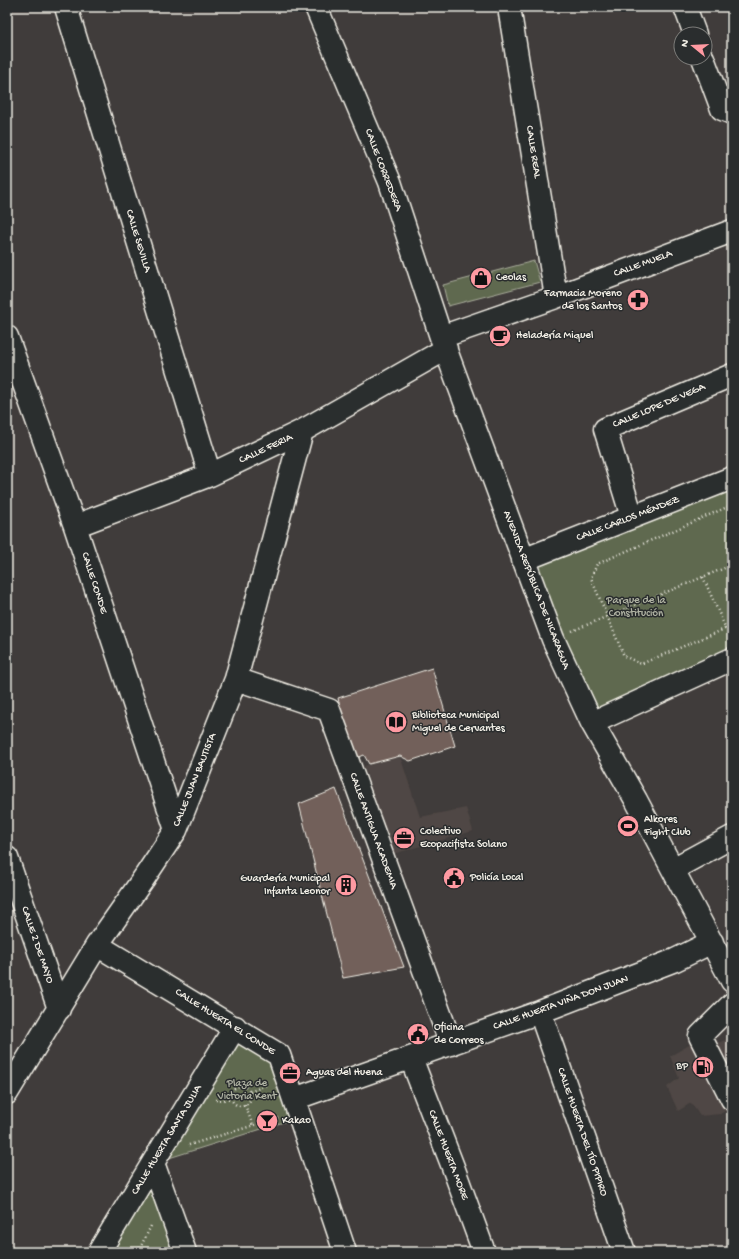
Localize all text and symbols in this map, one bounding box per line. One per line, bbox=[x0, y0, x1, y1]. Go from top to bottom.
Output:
north arrow bbox=[673, 26, 713, 66]
text: N bbox=[679, 38, 692, 49]
street label: CALLE REAL bbox=[523, 125, 543, 180]
street label: CALLE CORREDERA bbox=[362, 127, 404, 213]
street label: CALLE SEVILLA bbox=[123, 208, 153, 274]
street label: CALLE MUELA bbox=[612, 248, 674, 280]
shop icon: Ceolas bbox=[468, 265, 494, 291]
place label: Ceolas bbox=[496, 272, 527, 284]
pharmacy icon: Farmacia Moreno de los Santos bbox=[625, 287, 651, 313]
place label: Farmacia Moreno de los Santos bbox=[543, 288, 623, 313]
cafe icon: Heladería Miquel bbox=[487, 323, 513, 349]
place label: Heladería Miquel bbox=[516, 330, 594, 342]
street label: CALLE LOPE DE VEGA bbox=[611, 381, 707, 431]
street label: CALLE FERIA bbox=[237, 431, 295, 467]
street label: CALLE CARLOS MÉNDEZ bbox=[574, 493, 682, 544]
street label: AVENIDA REPÚBLICA DE NICARAGUA bbox=[500, 509, 573, 671]
street label: CALLE CONDE bbox=[78, 551, 110, 616]
park label: Parque de la Constitución bbox=[605, 595, 667, 620]
library icon: Biblioteca Municipal Miguel de Cervantes bbox=[383, 709, 409, 735]
place label: Biblioteca Municipal Miguel de Cervantes bbox=[411, 710, 506, 735]
street label: CALLE JUAN BAUTISTA bbox=[171, 731, 219, 828]
street label: CALLE ANTIGUA ACADEMIA bbox=[346, 771, 400, 891]
sports icon: Alkores Fight Club bbox=[615, 813, 641, 839]
place label: Alkores Fight Club bbox=[643, 814, 691, 839]
office icon: Colectivo Ecopacifista Solano bbox=[391, 825, 417, 851]
place label: Colectivo Ecopacifista Solano bbox=[420, 826, 508, 851]
public building icon: Policía Local bbox=[441, 865, 467, 891]
building icon: Guardería Municipal Infanta Leonor bbox=[333, 872, 359, 898]
place label: Policía Local bbox=[469, 872, 524, 884]
place label: Guardería Municipal Infanta Leonor bbox=[240, 873, 331, 898]
street label: CALLE 2 DE MAYO bbox=[18, 905, 56, 985]
street label: CALLE HUERTA VIÑA DON JUAN bbox=[492, 973, 630, 1033]
street label: CALLE HUERTA EL CONDE bbox=[173, 986, 278, 1058]
public building icon: Oficina de Correos bbox=[405, 1021, 431, 1047]
place label: Oficina de Correos bbox=[434, 1021, 485, 1047]
fuel station icon: BP bbox=[690, 1054, 716, 1080]
office icon: Aguas del Huena bbox=[277, 1060, 303, 1086]
place label: BP bbox=[675, 1061, 689, 1073]
street label: CALLE HUERTA DEL TÍO PIPIRO bbox=[554, 1066, 611, 1198]
place label: Aguas del Huena bbox=[306, 1067, 383, 1079]
park label: Plaza de Victoria Kent bbox=[217, 1078, 278, 1103]
street label: CALLE HUERTA SANTA JULIA bbox=[129, 1082, 205, 1197]
bar icon: Kakao bbox=[254, 1108, 280, 1134]
street label: CALLE HUERTA MORE bbox=[425, 1108, 471, 1203]
place label: Kakao bbox=[282, 1115, 311, 1127]

